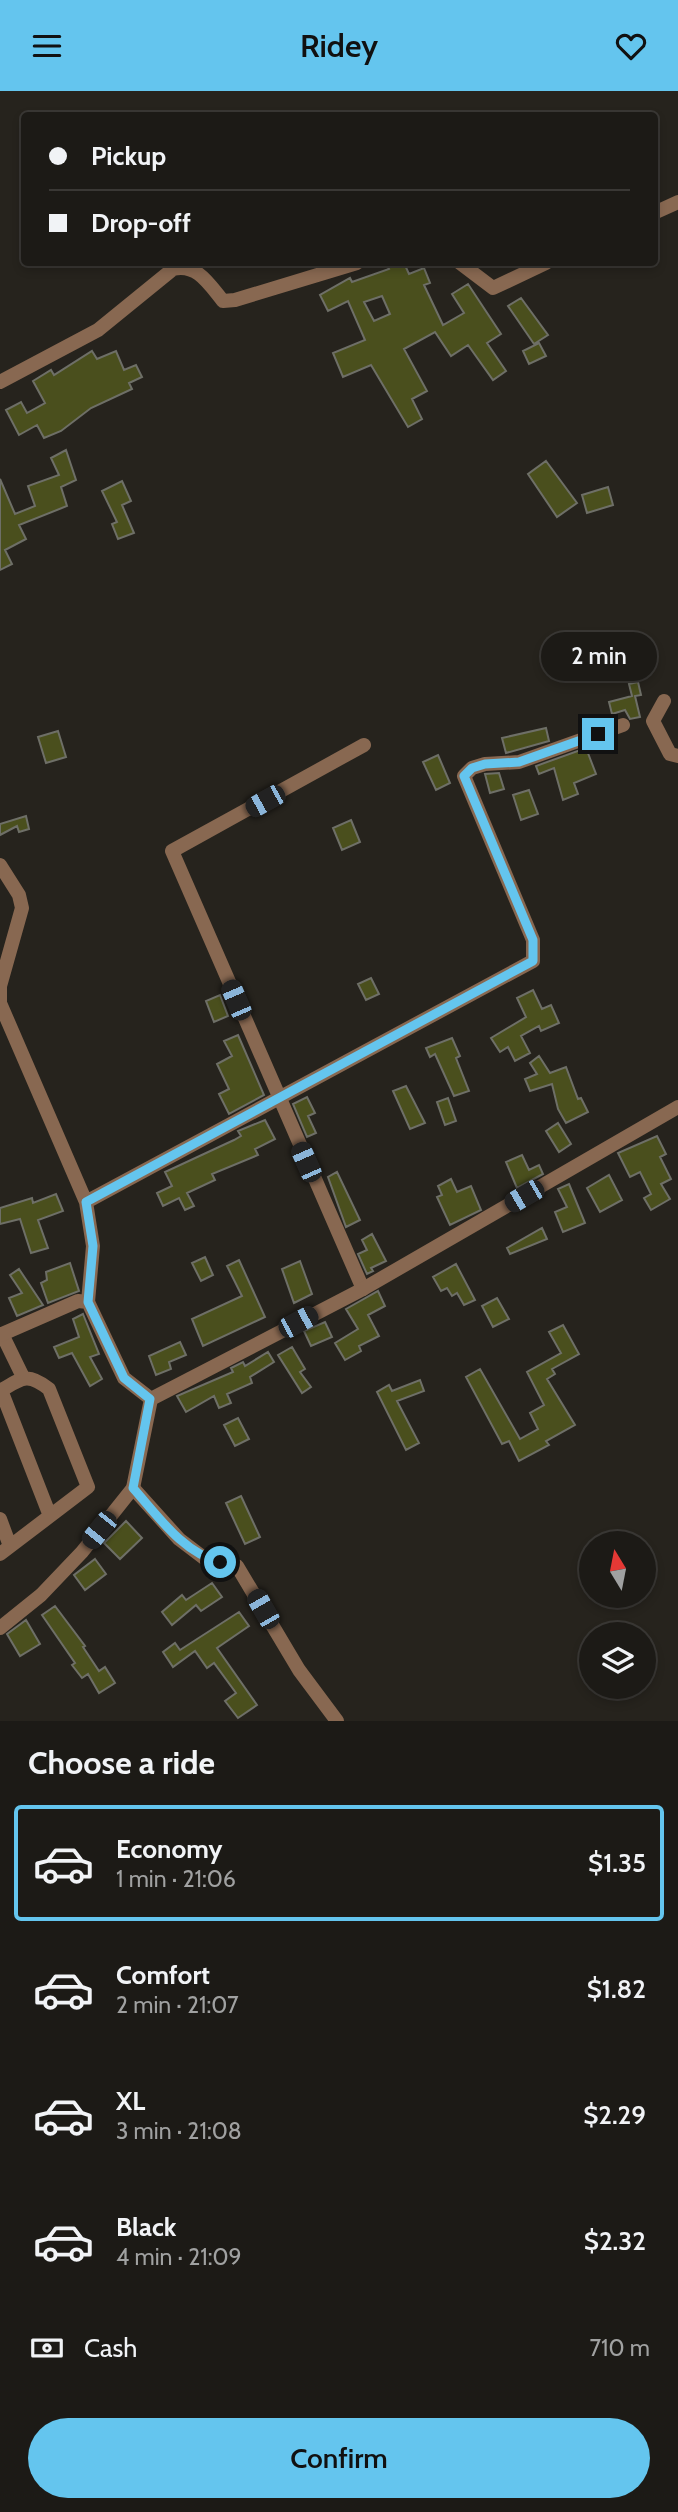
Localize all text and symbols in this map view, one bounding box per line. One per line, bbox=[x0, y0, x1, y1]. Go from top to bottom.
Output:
text: Ridey bbox=[300, 26, 378, 65]
icon: menu bbox=[28, 27, 66, 65]
icon: heart bbox=[612, 27, 650, 65]
text: Pickup bbox=[91, 140, 166, 172]
text: Drop-off bbox=[91, 207, 191, 239]
callout: 2 min bbox=[540, 633, 656, 681]
text: 2 min bbox=[571, 642, 627, 670]
route end bbox=[582, 718, 614, 750]
car bbox=[242, 782, 289, 820]
car bbox=[219, 977, 254, 1023]
car bbox=[288, 1139, 325, 1185]
car bbox=[501, 1176, 548, 1216]
car bbox=[275, 1303, 322, 1341]
car bbox=[78, 1507, 121, 1553]
north arrow bbox=[579, 1531, 656, 1608]
map controls bbox=[579, 1531, 656, 1699]
route start bbox=[204, 1546, 236, 1578]
car bbox=[244, 1586, 283, 1632]
button: layers bbox=[579, 1622, 656, 1699]
text: Choose a ride bbox=[28, 1743, 215, 1782]
icon: car bbox=[32, 1832, 95, 1895]
text: Economy bbox=[116, 1833, 222, 1865]
text: $1.35 bbox=[588, 1847, 646, 1879]
text: 1 min · 21:06 bbox=[116, 1865, 236, 1893]
icon: car bbox=[32, 1958, 95, 2021]
text: Comfort bbox=[116, 1959, 210, 1991]
text: $1.82 bbox=[587, 1973, 646, 2005]
text: 2 min · 21:07 bbox=[116, 1991, 239, 2019]
icon: car bbox=[32, 2084, 95, 2147]
text: XL bbox=[116, 2085, 145, 2117]
text: $2.29 bbox=[583, 2099, 646, 2131]
text: 3 min · 21:08 bbox=[116, 2117, 242, 2145]
icon: car bbox=[32, 2210, 95, 2273]
text: Black bbox=[116, 2211, 176, 2243]
text: $2.32 bbox=[584, 2225, 646, 2257]
text: 4 min · 21:09 bbox=[116, 2243, 242, 2271]
icon: cash bbox=[28, 2329, 66, 2367]
text: Cash bbox=[84, 2332, 137, 2364]
text: 710 m bbox=[590, 2334, 650, 2362]
button: Confirm bbox=[28, 2418, 650, 2498]

